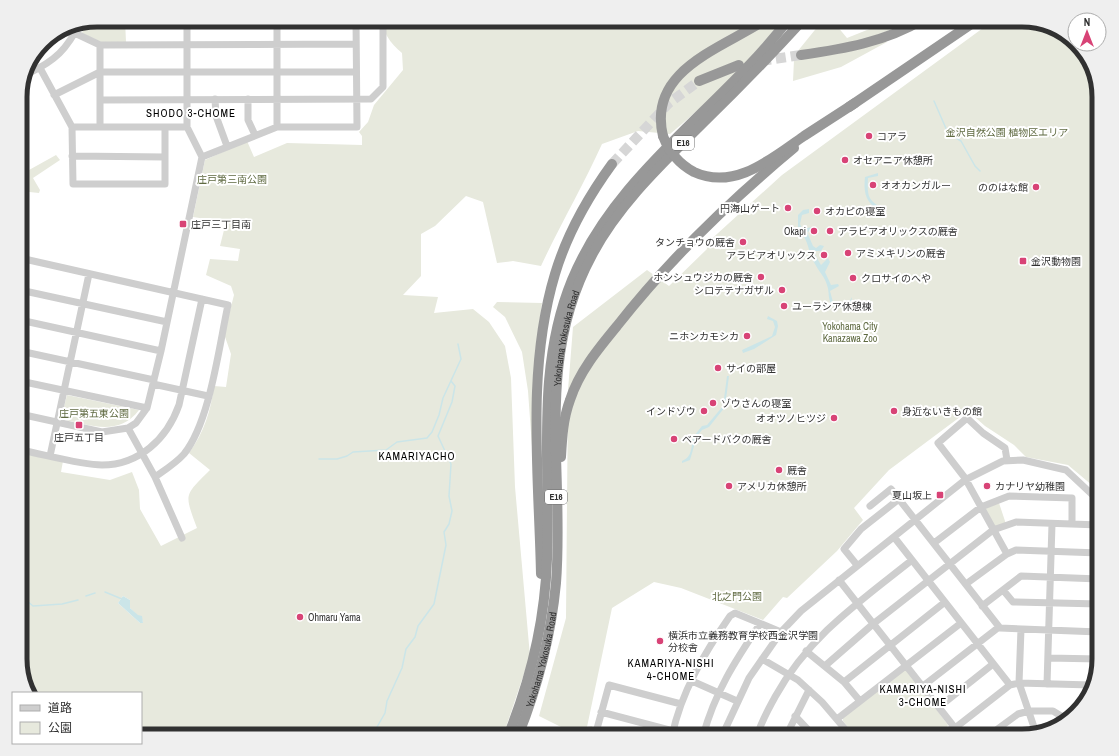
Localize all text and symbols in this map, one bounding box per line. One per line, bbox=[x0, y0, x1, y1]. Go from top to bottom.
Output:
north arrow bbox=[1067, 12, 1107, 52]
text: N bbox=[1084, 15, 1090, 29]
district label: SHODO 3-CHOME bbox=[146, 106, 236, 120]
park label: 金沢自然公園 植物区エリア bbox=[946, 126, 1068, 139]
place label: コアラ bbox=[877, 130, 907, 143]
marker: コアラ bbox=[864, 131, 874, 141]
road number: E16 bbox=[672, 136, 694, 150]
place label: オセアニア休憩所 bbox=[853, 154, 933, 167]
marker: オセアニア休憩所 bbox=[840, 155, 850, 165]
park label: 庄戸第三南公園 bbox=[197, 173, 267, 186]
place label: オオカンガルー bbox=[881, 179, 951, 192]
marker: オオカンガルー bbox=[868, 180, 878, 190]
place label: ののはな館 bbox=[978, 181, 1028, 194]
marker: ののはな館 bbox=[1031, 182, 1041, 192]
place label: 円海山ゲート bbox=[720, 202, 780, 215]
marker: 円海山ゲート bbox=[783, 203, 793, 213]
place label: オカピの寝室 bbox=[825, 205, 885, 218]
marker: オカピの寝室 bbox=[812, 206, 822, 216]
place label: 庄戸三丁目南 bbox=[191, 218, 251, 231]
marker: 庄戸三丁目南 bbox=[178, 219, 188, 229]
place label: Okapi bbox=[784, 225, 806, 238]
place label: アラビアオリックスの厩舎 bbox=[838, 225, 958, 238]
marker: Okapi bbox=[809, 226, 819, 236]
marker: アラビアオリックスの厩舎 bbox=[825, 226, 835, 236]
place label: タンチョウの厩舎 bbox=[655, 236, 735, 249]
marker: タンチョウの厩舎 bbox=[738, 237, 748, 247]
place label: アミメキリンの厩舎 bbox=[856, 247, 946, 260]
marker: アミメキリンの厩舎 bbox=[843, 248, 853, 258]
place label: アラビアオリックス bbox=[726, 249, 816, 262]
marker: アラビアオリックス bbox=[819, 250, 829, 260]
place label: 金沢動物園 bbox=[1031, 255, 1081, 268]
marker: 金沢動物園 bbox=[1018, 256, 1028, 266]
place label: ホンシュウジカの厩舎 bbox=[653, 271, 753, 284]
marker: ホンシュウジカの厩舎 bbox=[756, 272, 766, 282]
place label: クロサイのへや bbox=[861, 272, 931, 285]
marker: クロサイのへや bbox=[848, 273, 858, 283]
place label: シロテテナガザル bbox=[694, 284, 774, 297]
marker: シロテテナガザル bbox=[777, 285, 787, 295]
street label: Yokohama Yokosuka Road bbox=[550, 288, 582, 387]
place label: ユーラシア休憩棟 bbox=[792, 300, 872, 313]
marker: ユーラシア休憩棟 bbox=[779, 301, 789, 311]
park label: Yokohama City Kanazawa Zoo bbox=[822, 320, 879, 345]
place label: ニホンカモシカ bbox=[669, 330, 739, 343]
marker: ニホンカモシカ bbox=[742, 331, 752, 341]
place label: サイの部屋 bbox=[726, 362, 776, 375]
marker: サイの部屋 bbox=[713, 363, 723, 373]
place label: ゾウさんの寝室 bbox=[721, 397, 791, 410]
marker: ゾウさんの寝室 bbox=[708, 398, 718, 408]
place label: インドゾウ bbox=[646, 405, 696, 418]
place label: 身近ないきもの館 bbox=[902, 405, 982, 418]
marker: インドゾウ bbox=[699, 406, 709, 416]
marker: 身近ないきもの館 bbox=[889, 406, 899, 416]
park label: 庄戸第五東公園 bbox=[59, 407, 129, 420]
place label: オオツノヒツジ bbox=[756, 412, 826, 425]
marker: オオツノヒツジ bbox=[829, 413, 839, 423]
marker: 庄戸五丁目 bbox=[74, 420, 84, 430]
place label: 庄戸五丁目 bbox=[54, 431, 104, 444]
place label: ベアードバクの厩舎 bbox=[682, 433, 771, 446]
marker: ベアードバクの厩舎 bbox=[669, 434, 679, 444]
district label: KAMARIYACHO bbox=[379, 449, 456, 463]
place label: 厩舎 bbox=[787, 464, 807, 477]
marker: 厩舎 bbox=[774, 465, 784, 475]
place label: アメリカ休憩所 bbox=[737, 480, 807, 493]
place label: カナリヤ幼稚園 bbox=[995, 480, 1065, 493]
marker: アメリカ休憩所 bbox=[724, 481, 734, 491]
marker: カナリヤ幼稚園 bbox=[982, 481, 992, 491]
place label: 夏山坂上 bbox=[892, 489, 932, 502]
road number: E16 bbox=[545, 490, 567, 504]
marker: 夏山坂上 bbox=[935, 490, 945, 500]
park label: 北之門公園 bbox=[712, 590, 762, 603]
place label: Ohmaru Yama bbox=[308, 611, 361, 624]
street label: Yokohama Yokosuka Road bbox=[523, 611, 559, 709]
marker: Ohmaru Yama bbox=[295, 612, 305, 622]
place label: 横浜市立義務教育学校西金沢学園 分校舎 bbox=[668, 629, 818, 654]
marker: 横浜市立義務教育学校西金沢学園 分校舎 bbox=[655, 636, 665, 646]
district label: KAMARIYA-NISHI 4-CHOME bbox=[627, 656, 715, 683]
district label: KAMARIYA-NISHI 3-CHOME bbox=[879, 682, 967, 709]
legend bbox=[12, 692, 142, 744]
text: 道路 bbox=[48, 700, 72, 716]
text: 公園 bbox=[48, 720, 72, 736]

